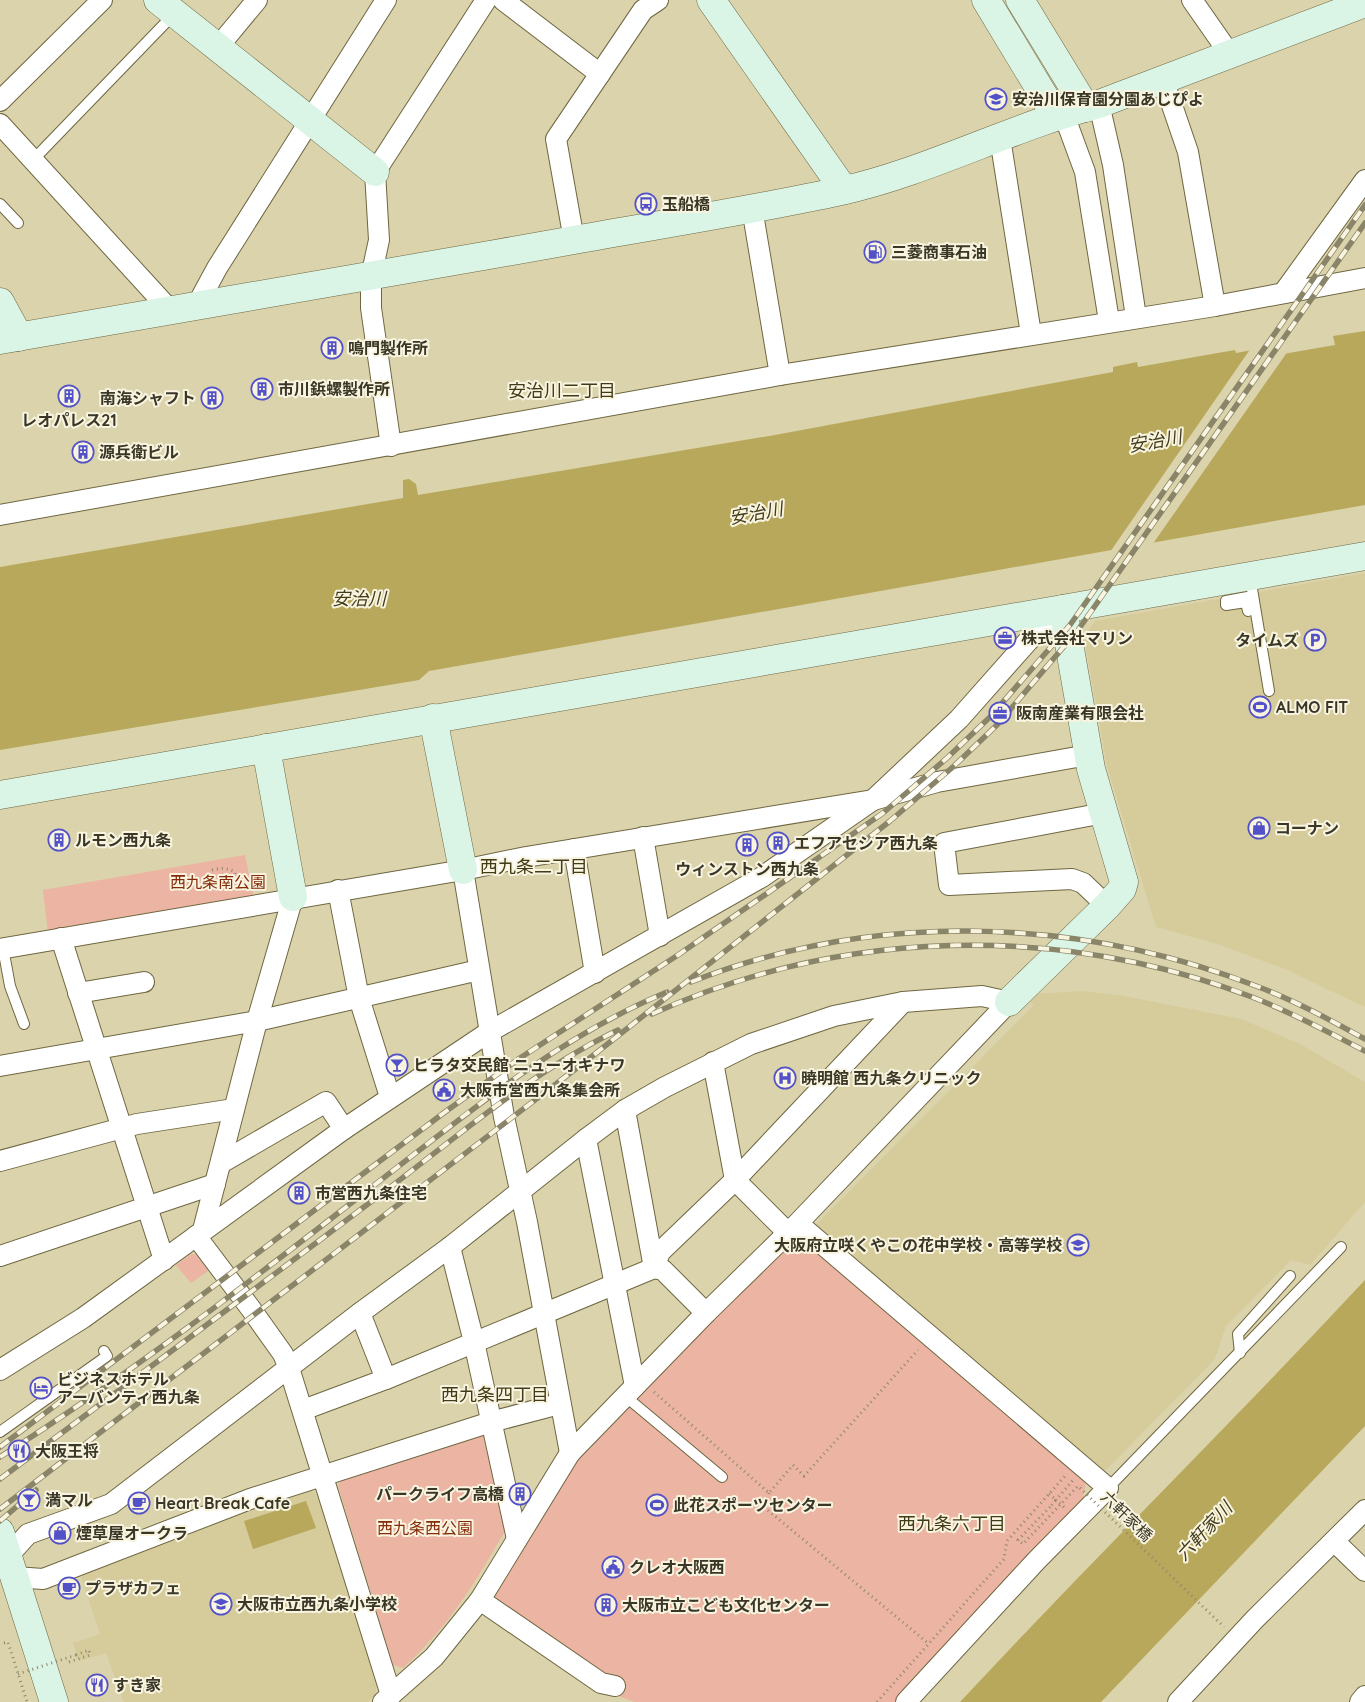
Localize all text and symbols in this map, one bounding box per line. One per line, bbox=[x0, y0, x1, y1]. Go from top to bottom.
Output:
school or university icon: 安治川保育園分園あじぴよ bbox=[984, 87, 1008, 111]
place label: 安治川保育園分園あじぴよ bbox=[1012, 89, 1204, 109]
bus stop icon: 玉船橋 bbox=[634, 192, 658, 216]
place label: 玉船橋 bbox=[662, 194, 710, 214]
fuel station icon: 三菱商事石油 bbox=[863, 240, 887, 264]
place label: 三菱商事石油 bbox=[891, 242, 987, 262]
building icon: 鳴門製作所 bbox=[320, 336, 344, 360]
place label: 鳴門製作所 bbox=[348, 338, 428, 358]
building icon: 市川鋲螺製作所 bbox=[250, 377, 274, 401]
place label: 市川鋲螺製作所 bbox=[278, 379, 390, 399]
district label: 安治川二丁目 bbox=[508, 379, 616, 402]
building icon: レオパレス21 bbox=[57, 384, 81, 408]
building icon: 南海シャフト bbox=[200, 386, 224, 410]
place label: 南海シャフト bbox=[100, 388, 196, 408]
place label: レオパレス21 bbox=[21, 410, 117, 430]
water label: 安治川 bbox=[1126, 425, 1186, 457]
building icon: 源兵衛ビル bbox=[71, 440, 95, 464]
place label: 源兵衛ビル bbox=[99, 442, 179, 462]
water label: 安治川 bbox=[727, 497, 787, 529]
water label: 安治川 bbox=[332, 587, 388, 610]
office icon: 株式会社マリン bbox=[993, 626, 1017, 650]
place label: 株式会社マリン bbox=[1021, 628, 1133, 648]
parking icon: タイムズ bbox=[1303, 628, 1327, 652]
place label: タイムズ bbox=[1235, 630, 1299, 650]
sports icon: ALMO FIT bbox=[1248, 695, 1272, 719]
place label: ALMO FIT bbox=[1276, 697, 1348, 717]
office icon: 阪南産業有限会社 bbox=[988, 701, 1012, 725]
place label: 阪南産業有限会社 bbox=[1016, 703, 1144, 723]
shop icon: コーナン bbox=[1247, 816, 1271, 840]
place label: コーナン bbox=[1275, 818, 1339, 838]
building icon: ルモン西九条 bbox=[47, 828, 71, 852]
place label: ルモン西九条 bbox=[75, 830, 171, 850]
building icon: エフアセシア西九条 bbox=[766, 831, 790, 855]
building icon: ウィンストン西九条 bbox=[735, 833, 759, 857]
place label: エフアセシア西九条 bbox=[794, 833, 938, 853]
district label: 西九条二丁目 bbox=[480, 855, 588, 878]
place label: ウィンストン西九条 bbox=[675, 859, 819, 879]
park label: 西九条南公園 bbox=[170, 872, 266, 892]
bar icon: ヒラタ交民館 ニューオキナワ bbox=[385, 1053, 409, 1077]
place label: ヒラタ交民館 ニューオキナワ bbox=[413, 1055, 625, 1075]
hospital icon: 暁明館 西九条クリニック bbox=[773, 1066, 797, 1090]
place label: 暁明館 西九条クリニック bbox=[801, 1068, 981, 1088]
public building icon: 大阪市営西九条集会所 bbox=[432, 1078, 456, 1102]
place label: 大阪市営西九条集会所 bbox=[460, 1080, 620, 1100]
building icon: 市営西九条住宅 bbox=[287, 1181, 311, 1205]
place label: 市営西九条住宅 bbox=[315, 1183, 427, 1203]
school or university icon: 大阪府立咲くやこの花中学校・高等学校 bbox=[1066, 1233, 1090, 1257]
place label: 大阪府立咲くやこの花中学校・高等学校 bbox=[774, 1235, 1062, 1255]
place label: ビジネスホテル アーバンティ西九条 bbox=[57, 1369, 200, 1407]
hotel icon: ビジネスホテル アーバンティ西九条 bbox=[29, 1376, 53, 1400]
district label: 西九条四丁目 bbox=[441, 1383, 549, 1406]
restaurant icon: 大阪王将 bbox=[7, 1439, 31, 1463]
place label: 大阪王将 bbox=[35, 1441, 99, 1461]
building icon: パークライフ高橋 bbox=[508, 1482, 532, 1506]
place label: パークライフ高橋 bbox=[376, 1484, 504, 1504]
street label: 六軒家橋 bbox=[1097, 1487, 1157, 1545]
bar icon: 満マル bbox=[17, 1488, 41, 1512]
place label: 満マル bbox=[45, 1490, 93, 1510]
cafe icon: Heart Break Cafe bbox=[127, 1491, 151, 1515]
place label: Heart Break Cafe bbox=[155, 1493, 290, 1513]
sports icon: 此花スポーツセンター bbox=[645, 1493, 669, 1517]
place label: 此花スポーツセンター bbox=[673, 1495, 833, 1515]
water label: 六軒家川 bbox=[1171, 1495, 1238, 1565]
district label: 西九条六丁目 bbox=[898, 1512, 1006, 1535]
park label: 西九条西公園 bbox=[377, 1518, 473, 1538]
shop icon: 煙草屋オークラ bbox=[48, 1521, 72, 1545]
place label: 煙草屋オークラ bbox=[76, 1523, 188, 1543]
public building icon: クレオ大阪西 bbox=[601, 1555, 625, 1579]
place label: クレオ大阪西 bbox=[629, 1557, 725, 1577]
cafe icon: プラザカフェ bbox=[57, 1576, 81, 1600]
place label: プラザカフェ bbox=[85, 1578, 181, 1598]
school or university icon: 大阪市立西九条小学校 bbox=[209, 1592, 233, 1616]
building icon: 大阪市立こども文化センター bbox=[594, 1593, 618, 1617]
place label: 大阪市立西九条小学校 bbox=[237, 1594, 397, 1614]
place label: 大阪市立こども文化センター bbox=[622, 1595, 830, 1615]
restaurant icon: すき家 bbox=[85, 1673, 109, 1697]
place label: すき家 bbox=[113, 1675, 161, 1695]

